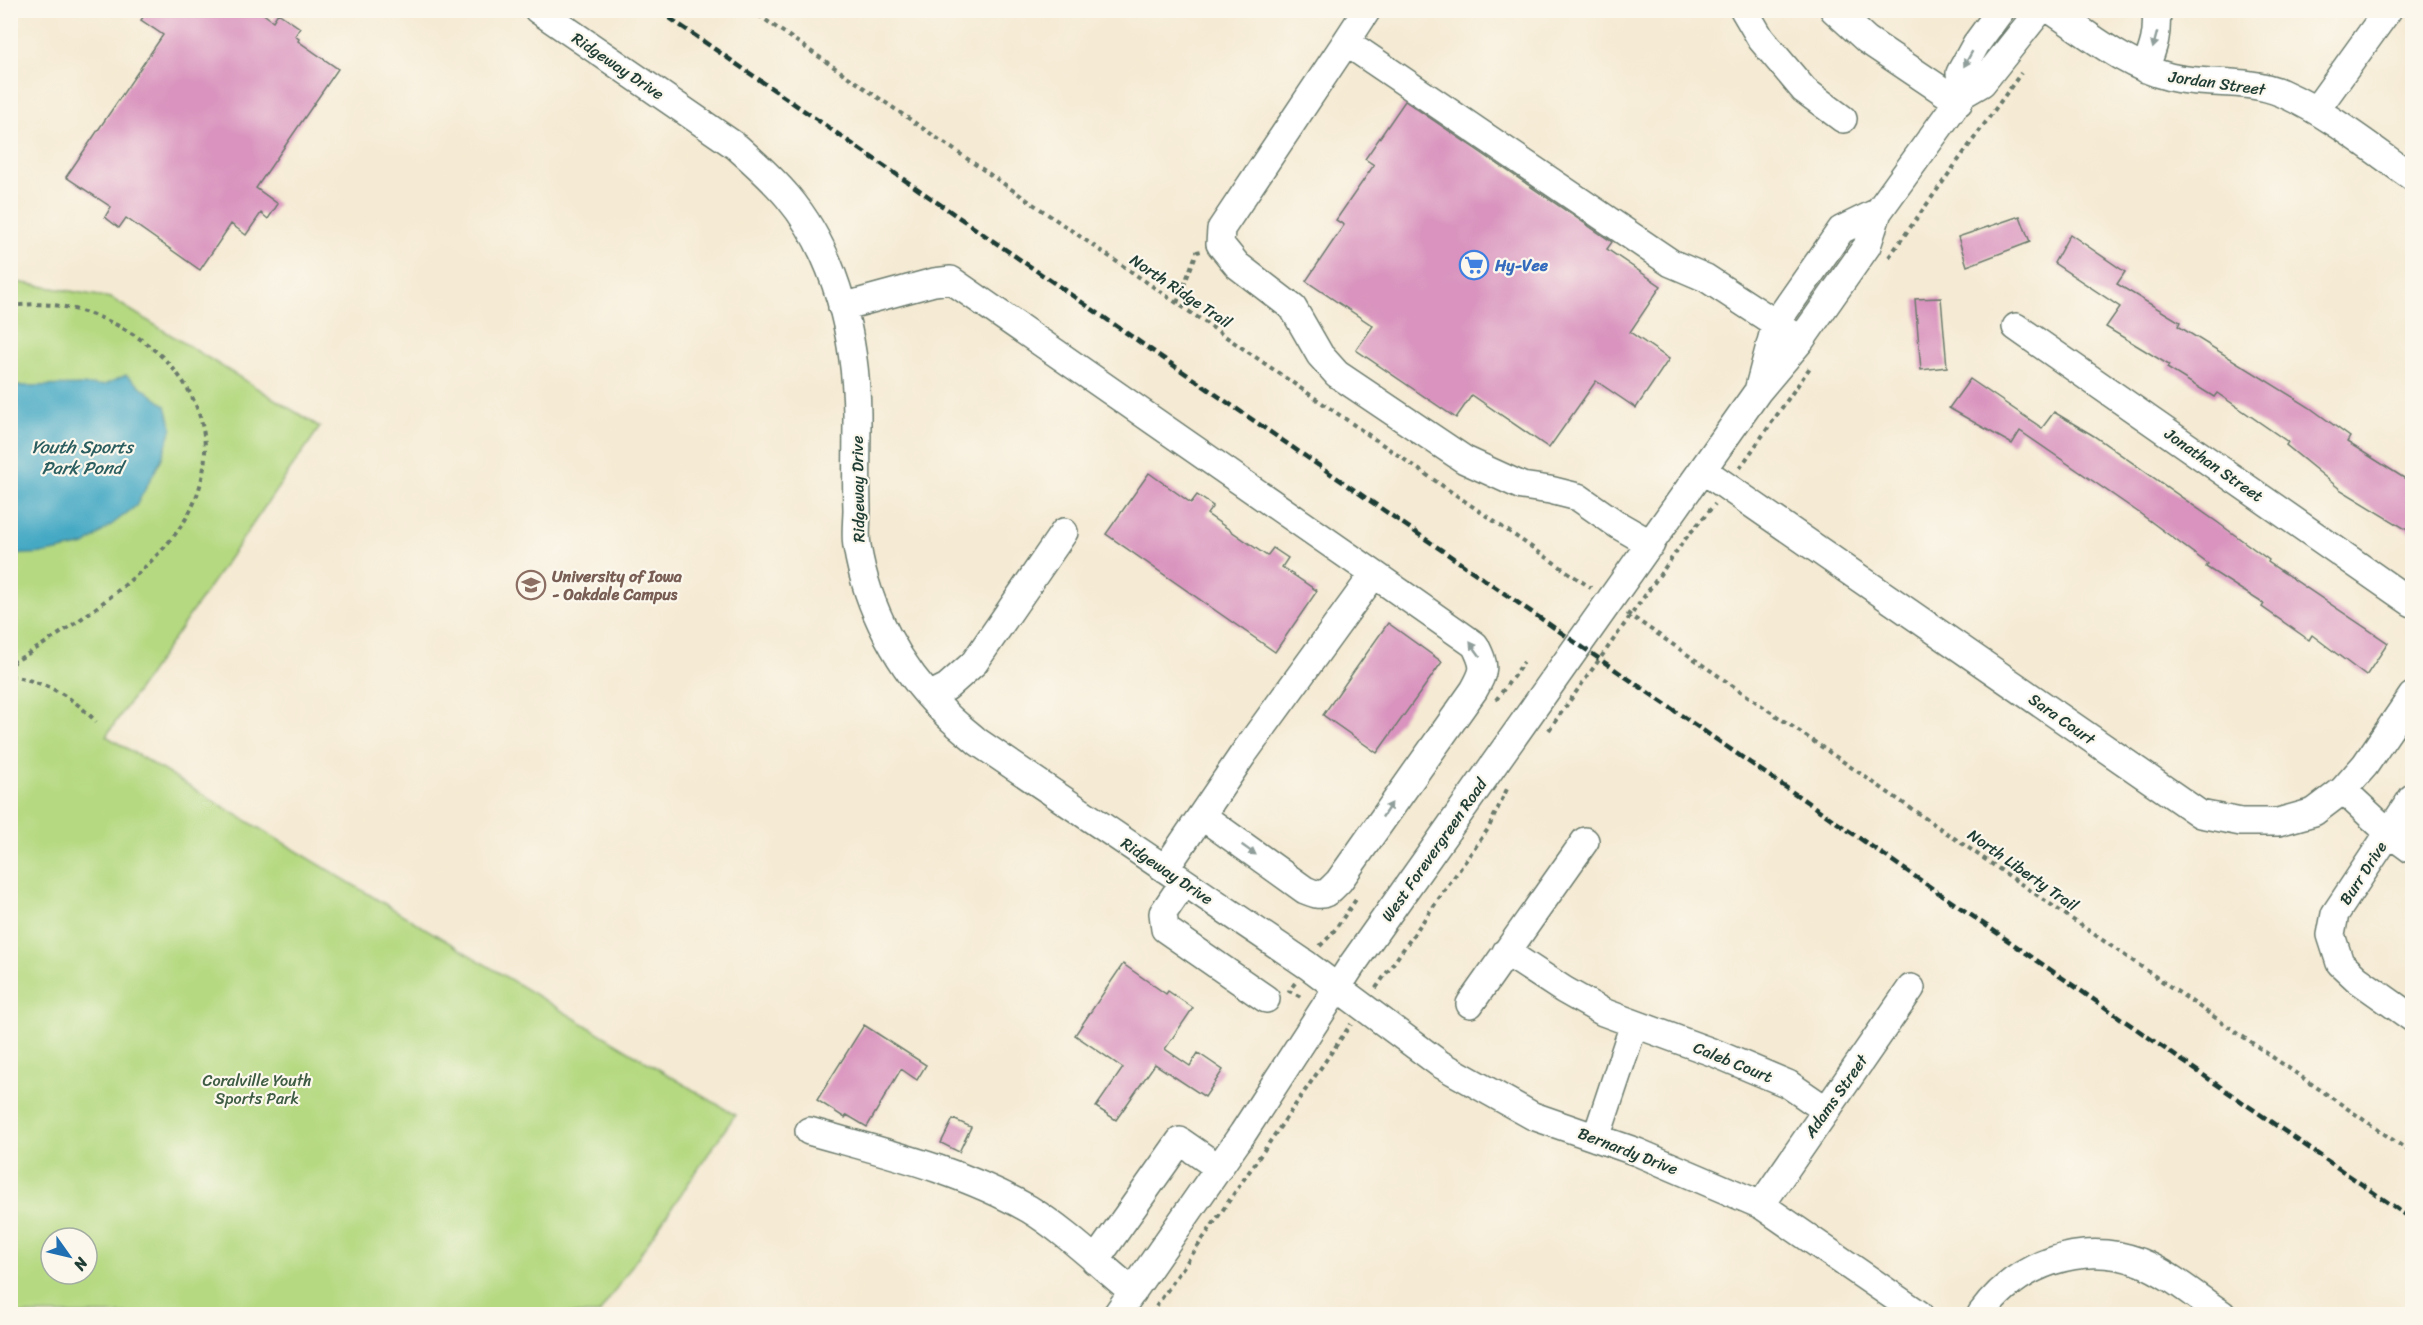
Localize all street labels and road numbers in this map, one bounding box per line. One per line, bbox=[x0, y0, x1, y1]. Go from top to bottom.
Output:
street label: Ridgeway Drive bbox=[566, 24, 670, 108]
street label: Jordan Street bbox=[2166, 62, 2268, 104]
street label: North Ridge Trail bbox=[1124, 246, 1239, 336]
street label: Jonathan Street bbox=[2158, 419, 2270, 510]
street label: Ridgeway Drive bbox=[843, 435, 873, 543]
street label: Sara Court bbox=[2022, 685, 2102, 753]
street label: West Forevergreen Road bbox=[1373, 771, 1496, 928]
street label: North Liberty Trail bbox=[1961, 821, 2085, 919]
street label: Ridgeway Drive bbox=[1115, 829, 1219, 913]
street label: Burr Drive bbox=[2331, 835, 2395, 911]
street label: Caleb Court bbox=[1689, 1033, 1777, 1091]
street label: Adams Street bbox=[1796, 1048, 1876, 1145]
street label: Bernardy Drive bbox=[1574, 1119, 1682, 1183]

